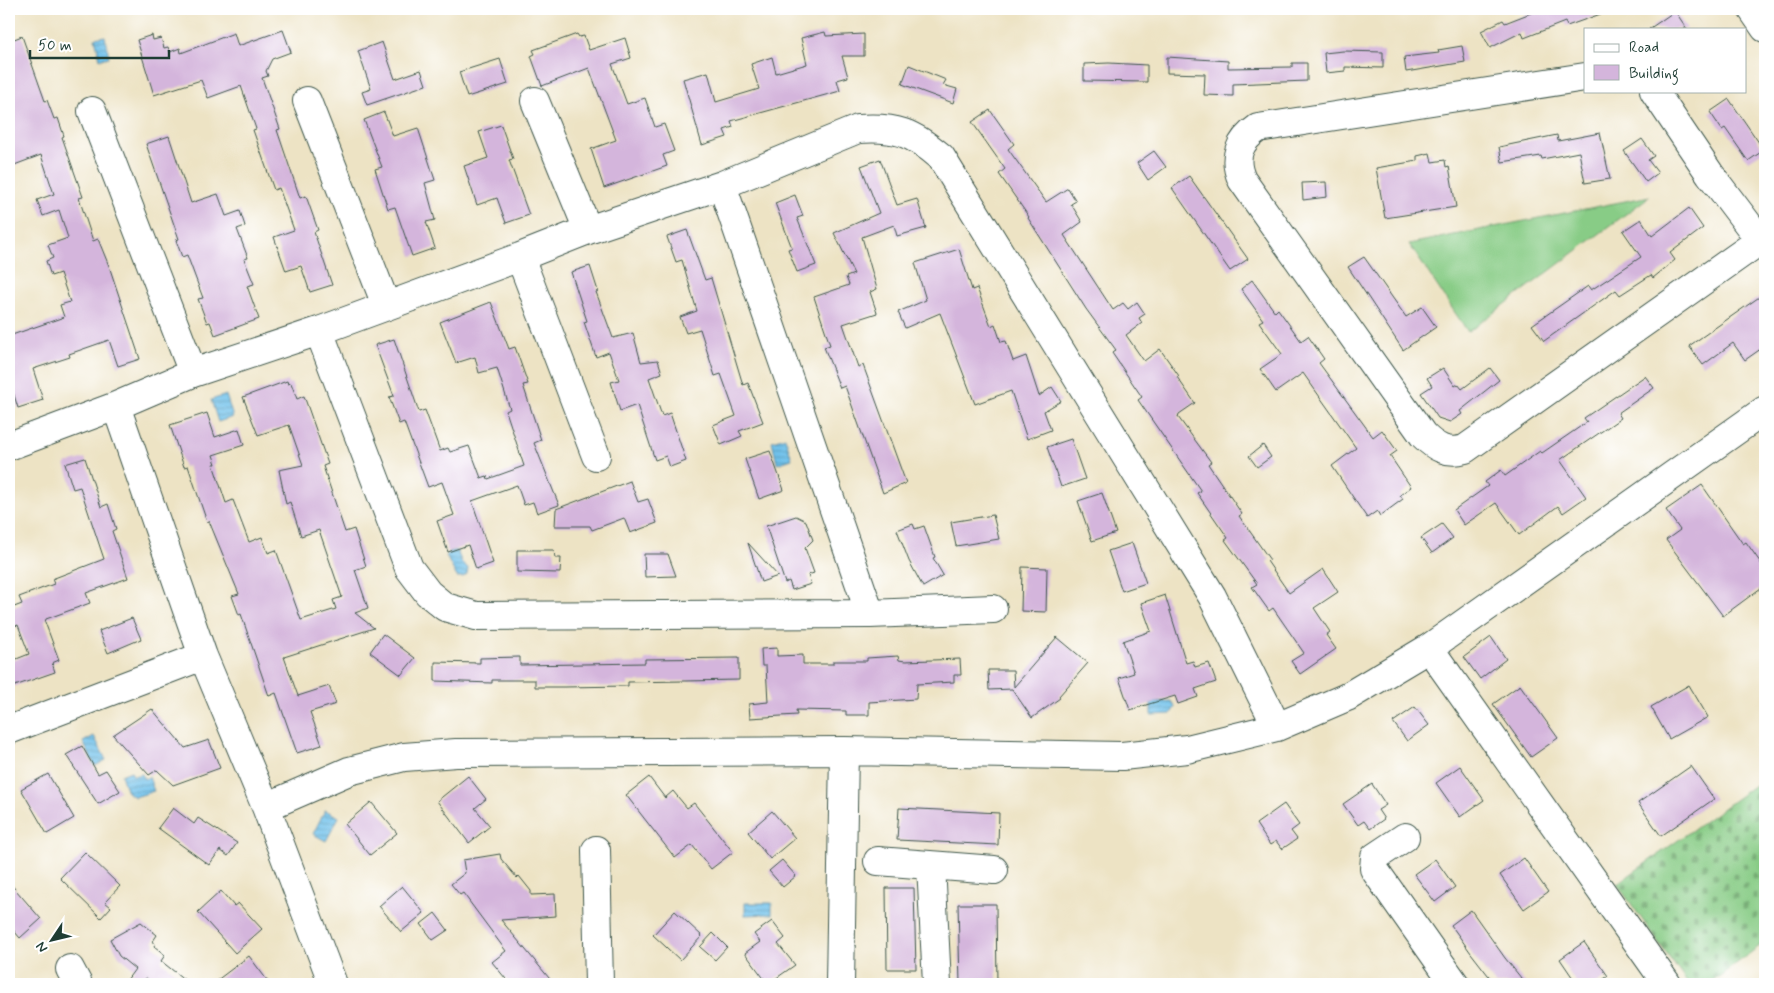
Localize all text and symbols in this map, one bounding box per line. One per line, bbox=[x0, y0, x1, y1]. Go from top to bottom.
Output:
scale bar bbox=[30, 28, 169, 60]
legend bbox=[1584, 28, 1746, 92]
text: 50 m bbox=[38, 36, 72, 56]
text: Road bbox=[1629, 38, 1659, 58]
text: Building bbox=[1629, 64, 1679, 85]
north arrow bbox=[28, 916, 78, 966]
text: N bbox=[32, 938, 52, 956]

